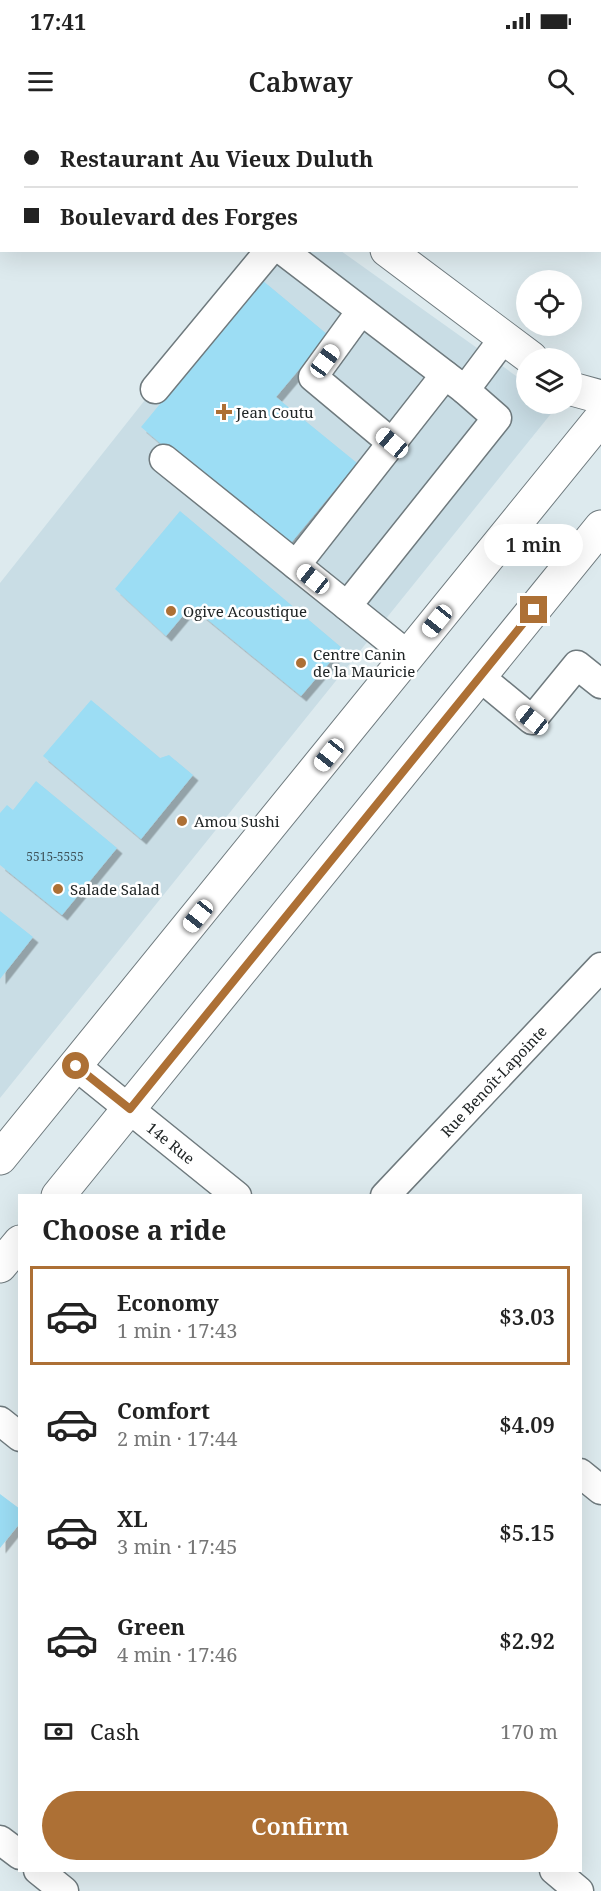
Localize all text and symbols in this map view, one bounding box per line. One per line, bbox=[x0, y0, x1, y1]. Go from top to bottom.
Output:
text: 17:41 bbox=[30, 6, 86, 36]
text: Cabway bbox=[248, 63, 353, 100]
icon: menu bbox=[24, 65, 57, 98]
icon: search bbox=[544, 65, 577, 98]
text: Restaurant Au Vieux Duluth bbox=[60, 143, 374, 173]
text: Boulevard des Forges bbox=[60, 201, 298, 231]
map controls bbox=[516, 270, 582, 414]
button: locate bbox=[516, 270, 582, 336]
car bbox=[307, 341, 343, 381]
button: layers bbox=[516, 348, 582, 414]
place label: Jean Coutu bbox=[235, 402, 314, 422]
marker: Jean Coutu bbox=[217, 405, 231, 419]
car bbox=[372, 425, 412, 461]
callout: 1 min bbox=[484, 523, 584, 565]
text: 1 min bbox=[506, 531, 561, 558]
car bbox=[293, 561, 333, 597]
route end bbox=[520, 596, 547, 623]
place label: Ogive Acoustique bbox=[183, 601, 307, 621]
car bbox=[419, 601, 455, 641]
marker: Ogive Acoustique bbox=[164, 604, 178, 618]
place label: Centre Canin de la Mauricie bbox=[313, 644, 415, 681]
marker: Centre Canin de la Mauricie bbox=[294, 656, 308, 670]
car bbox=[512, 702, 552, 738]
car bbox=[311, 735, 347, 775]
place label: Amou Sushi bbox=[194, 811, 280, 831]
marker: Amou Sushi bbox=[175, 814, 189, 828]
house number: 5515-5555 bbox=[26, 848, 84, 865]
place label: Salade Salad bbox=[70, 879, 160, 899]
marker: Salade Salad bbox=[51, 882, 65, 896]
car bbox=[180, 896, 216, 936]
street label: Rue Benoît-Lapointe bbox=[436, 1021, 551, 1141]
route start bbox=[62, 1052, 89, 1079]
street label: 14e Rue bbox=[143, 1117, 199, 1168]
text: Choose a ride bbox=[42, 1211, 227, 1248]
text: Economy bbox=[117, 1287, 219, 1317]
icon: car bbox=[45, 1289, 99, 1343]
text: $3.03 bbox=[499, 1301, 555, 1331]
text: 1 min · 17:43 bbox=[117, 1317, 237, 1344]
text: Comfort bbox=[117, 1395, 210, 1425]
icon: car bbox=[45, 1397, 99, 1451]
text: $4.09 bbox=[499, 1409, 555, 1439]
text: 2 min · 17:44 bbox=[117, 1425, 237, 1452]
text: XL bbox=[117, 1503, 148, 1533]
icon: car bbox=[45, 1505, 99, 1559]
text: $5.15 bbox=[499, 1517, 555, 1547]
text: 3 min · 17:45 bbox=[117, 1533, 237, 1560]
text: Green bbox=[117, 1611, 185, 1641]
icon: car bbox=[45, 1613, 99, 1667]
text: $2.92 bbox=[499, 1625, 555, 1655]
text: 4 min · 17:46 bbox=[117, 1641, 237, 1668]
icon: cash bbox=[42, 1715, 75, 1748]
text: Cash bbox=[90, 1716, 140, 1746]
text: 170 m bbox=[500, 1718, 558, 1745]
button: Confirm bbox=[42, 1791, 558, 1860]

